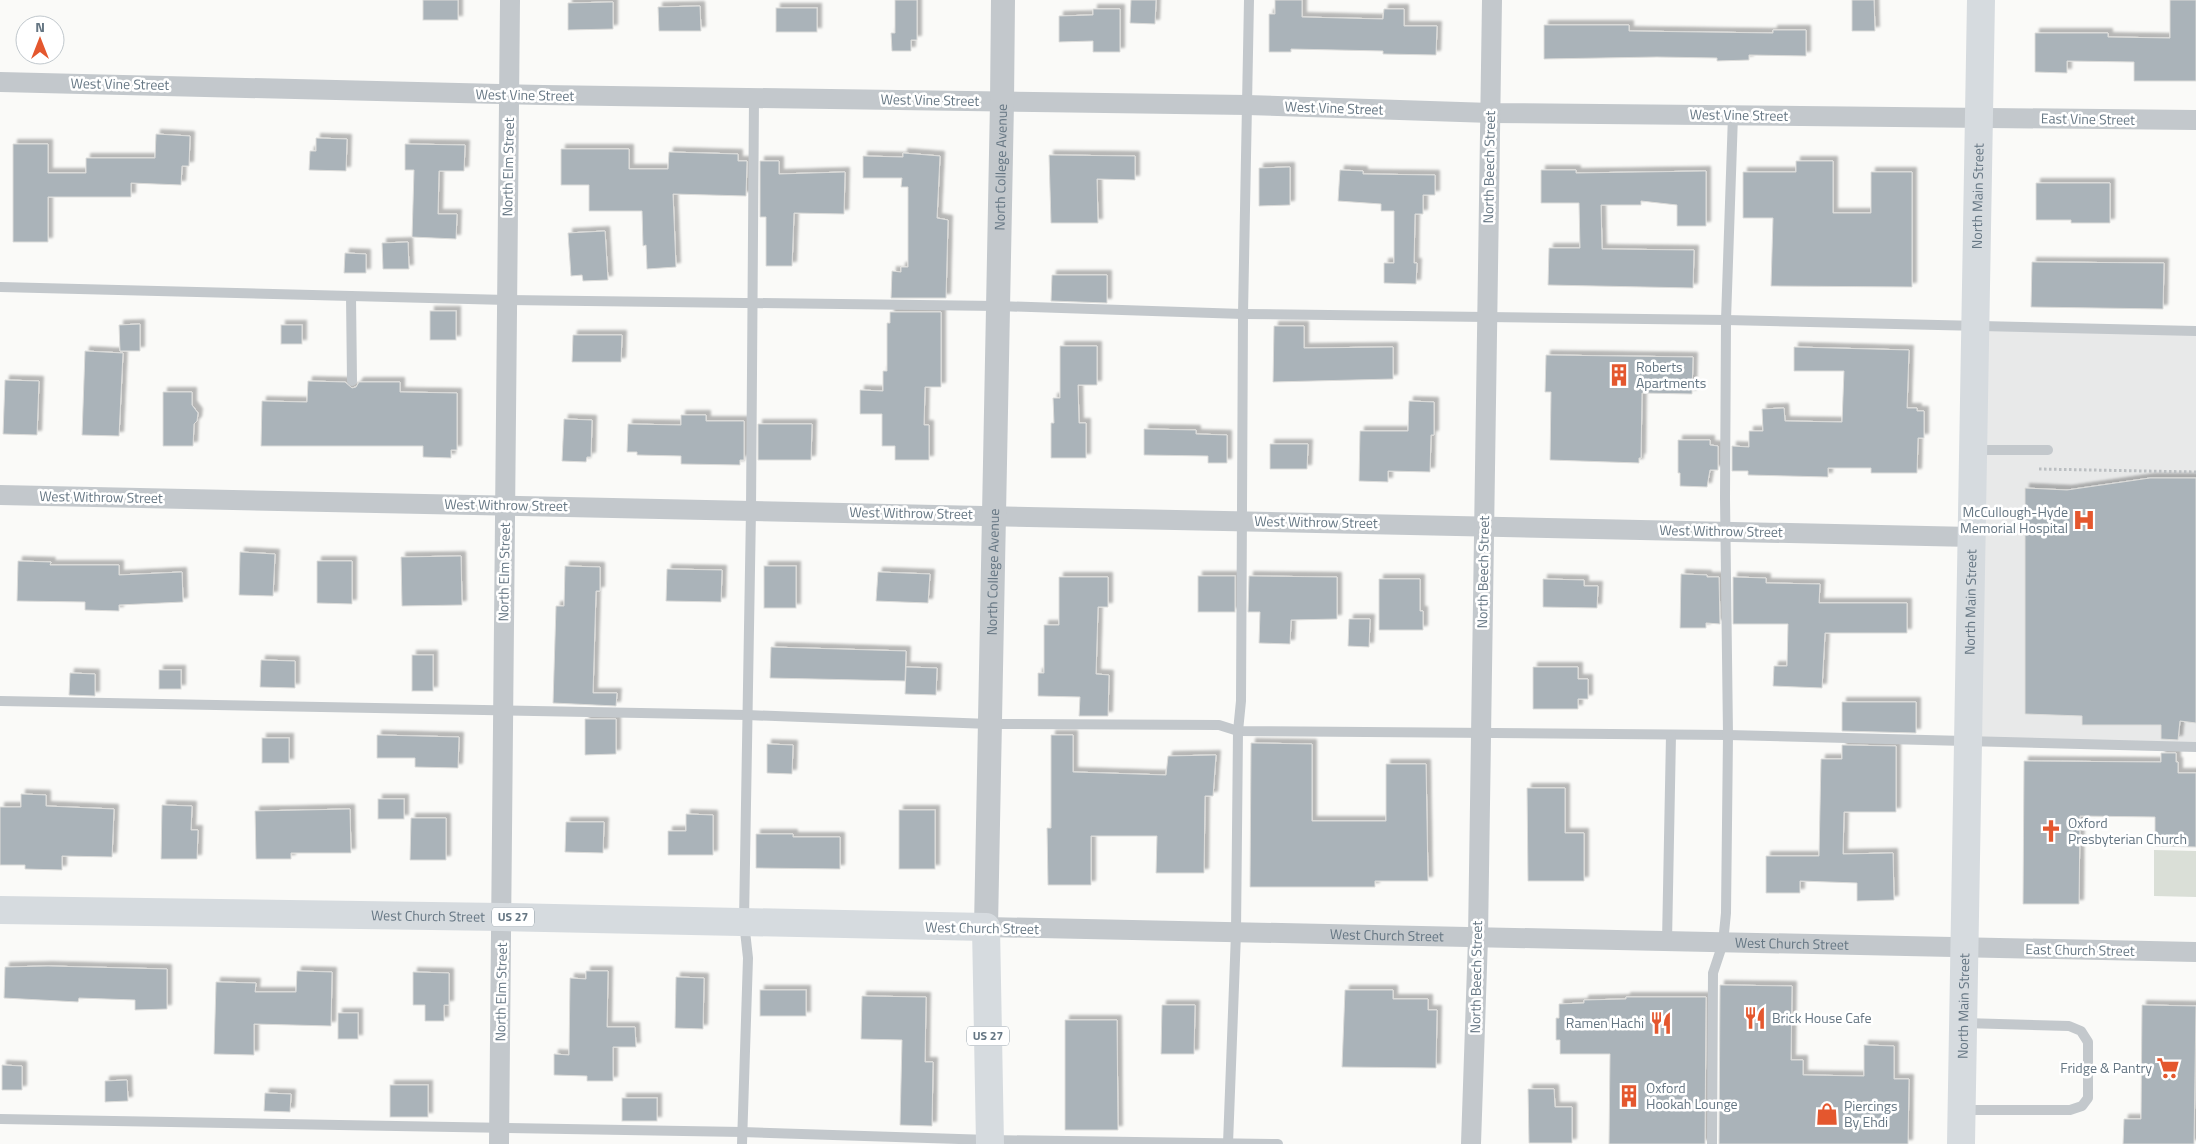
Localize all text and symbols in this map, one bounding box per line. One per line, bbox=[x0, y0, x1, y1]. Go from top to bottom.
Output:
north arrow bbox=[15, 15, 65, 65]
text: N bbox=[35, 16, 45, 37]
street label: West Vine Street bbox=[70, 72, 170, 95]
street label: West Vine Street bbox=[475, 83, 575, 106]
street label: West Vine Street bbox=[880, 88, 980, 111]
street label: West Vine Street bbox=[1284, 95, 1384, 120]
street label: West Vine Street bbox=[1689, 103, 1789, 126]
street label: North College Avenue bbox=[989, 104, 1012, 231]
street label: East Vine Street bbox=[2041, 107, 2135, 130]
street label: North Beech Street bbox=[1477, 110, 1500, 224]
street label: North Elm Street bbox=[496, 117, 519, 217]
street label: North Main Street bbox=[1966, 143, 1988, 249]
place label: Roberts Apartments bbox=[1636, 356, 1706, 393]
building icon: Roberts Apartments bbox=[1606, 362, 1632, 388]
street label: West Withrow Street bbox=[39, 485, 163, 508]
street label: West Withrow Street bbox=[444, 493, 568, 516]
street label: West Withrow Street bbox=[849, 501, 973, 524]
place label: McCullough-Hyde Memorial Hospital bbox=[1960, 501, 2068, 538]
hospital icon: McCullough-Hyde Memorial Hospital bbox=[2071, 507, 2097, 533]
street label: North College Avenue bbox=[981, 508, 1004, 636]
street label: West Withrow Street bbox=[1254, 510, 1378, 533]
street label: North Beech Street bbox=[1471, 515, 1494, 629]
street label: West Withrow Street bbox=[1659, 519, 1783, 542]
street label: North Elm Street bbox=[492, 522, 515, 622]
street label: North Main Street bbox=[1959, 549, 1981, 655]
place label: Oxford Presbyterian Church bbox=[2068, 812, 2187, 849]
church icon: Oxford Presbyterian Church bbox=[2038, 818, 2064, 844]
street label: West Church Street bbox=[371, 904, 485, 927]
road number: US 27 bbox=[492, 908, 534, 926]
street label: West Church Street bbox=[925, 916, 1039, 939]
street label: North Beech Street bbox=[1464, 920, 1487, 1034]
street label: West Church Street bbox=[1330, 923, 1444, 946]
street label: West Church Street bbox=[1735, 931, 1849, 955]
street label: East Church Street bbox=[2025, 938, 2135, 961]
street label: North Elm Street bbox=[489, 942, 512, 1042]
street label: North Main Street bbox=[1951, 953, 1974, 1059]
restaurant icon: Brick House Cafe bbox=[1742, 1005, 1768, 1031]
place label: Brick House Cafe bbox=[1772, 1007, 1872, 1028]
restaurant icon: Ramen Hachi bbox=[1648, 1010, 1674, 1036]
place label: Ramen Hachi bbox=[1566, 1012, 1644, 1033]
road number: US 27 bbox=[967, 1026, 1009, 1046]
supermarket icon: Fridge & Pantry bbox=[2155, 1055, 2181, 1081]
place label: Fridge & Pantry bbox=[2060, 1057, 2152, 1078]
place label: Oxford Hookah Lounge bbox=[1646, 1077, 1738, 1114]
building icon: Oxford Hookah Lounge bbox=[1616, 1083, 1642, 1109]
place label: Piercings By Ehdi bbox=[1844, 1095, 1898, 1132]
shop icon: Piercings By Ehdi bbox=[1814, 1101, 1840, 1127]

